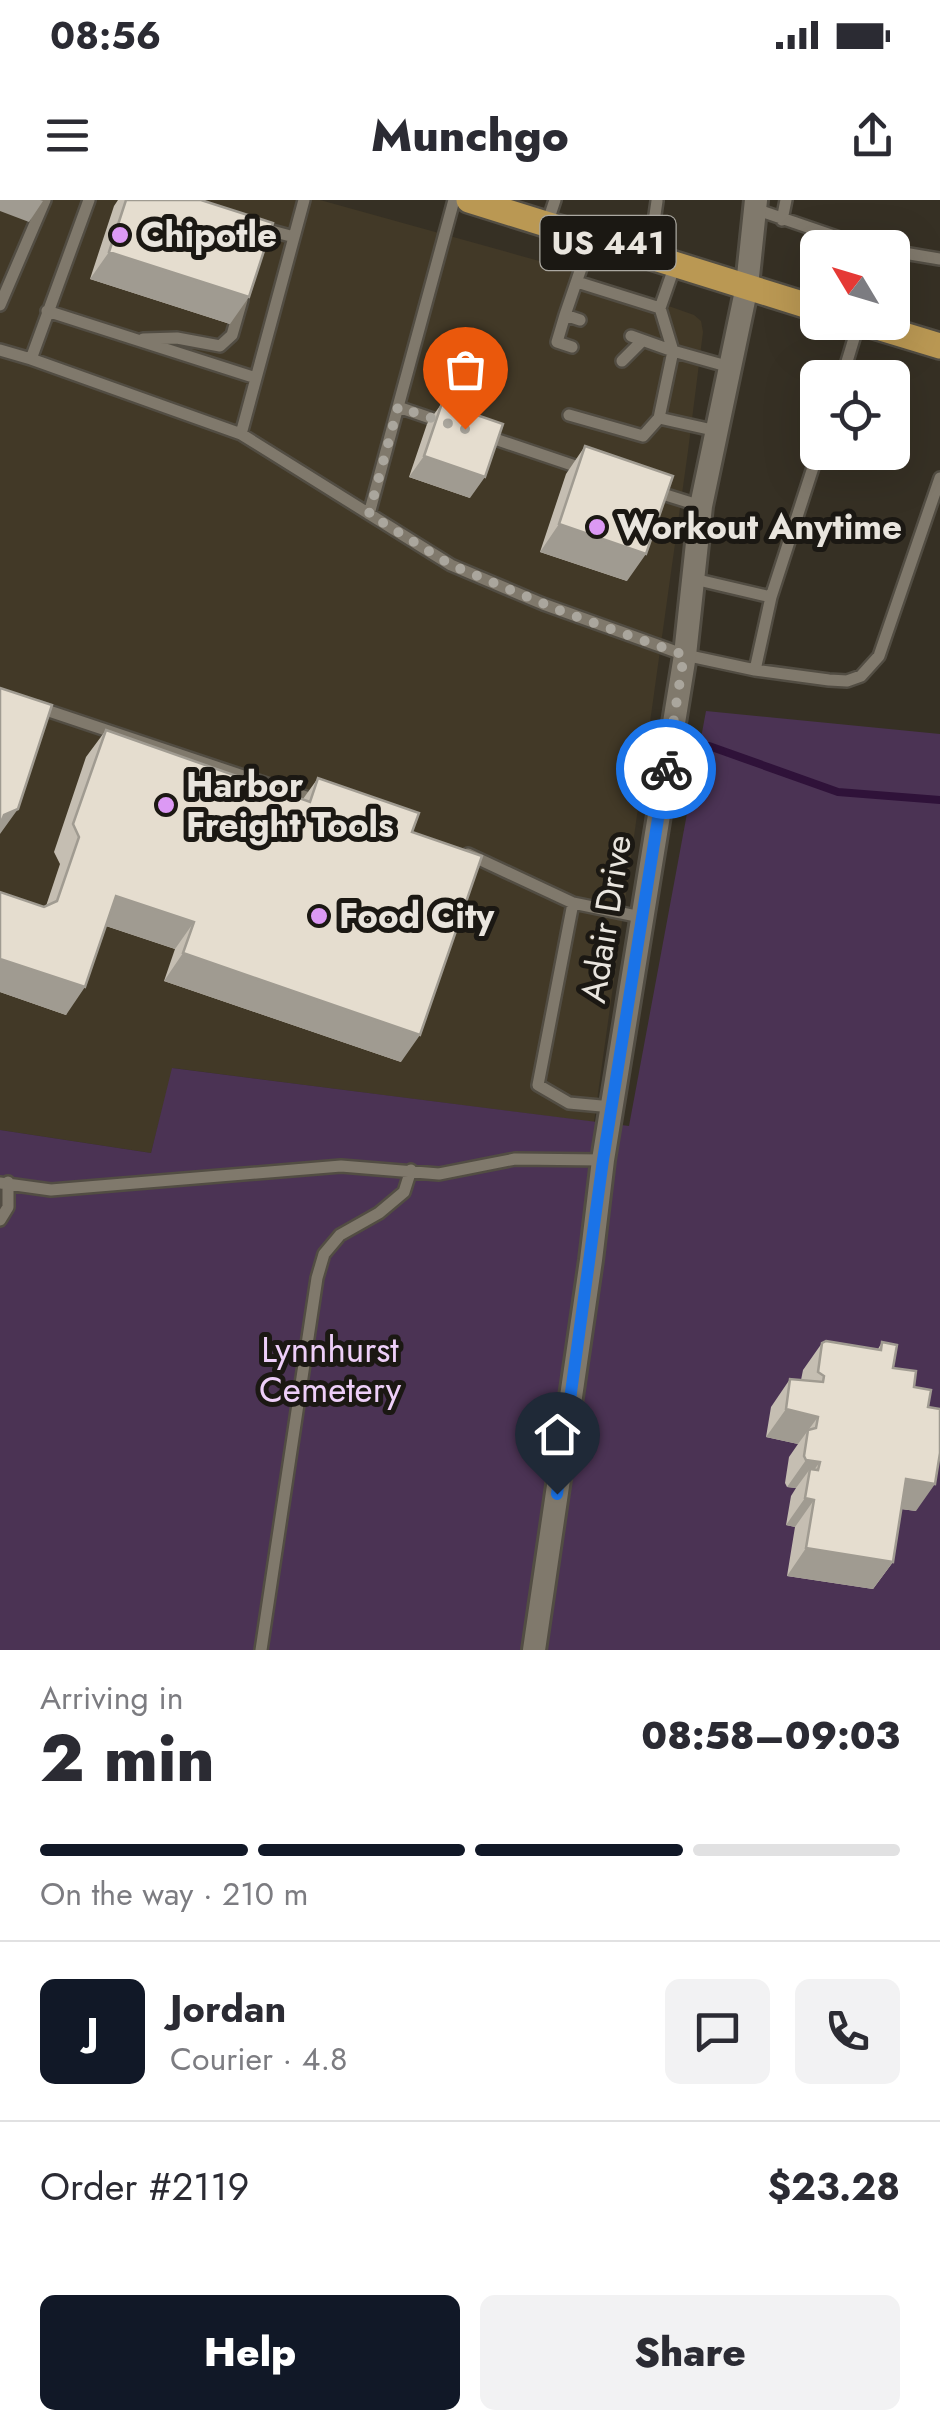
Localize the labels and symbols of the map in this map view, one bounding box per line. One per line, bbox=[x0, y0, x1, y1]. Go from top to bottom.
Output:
place label: Chipotle bbox=[140, 210, 277, 260]
road number: US 441 bbox=[540, 216, 676, 270]
marker: Chipotle bbox=[109, 224, 131, 246]
north arrow bbox=[800, 230, 910, 340]
pin bbox=[423, 327, 508, 430]
place label: Workout Anytime bbox=[617, 502, 902, 552]
marker: Workout Anytime bbox=[586, 516, 608, 538]
courier bbox=[616, 719, 716, 819]
place label: Harbor Freight Tools bbox=[186, 760, 394, 850]
marker: Harbor Freight Tools bbox=[155, 794, 177, 816]
street label: Adair Drive bbox=[568, 831, 644, 1007]
place label: Food City bbox=[339, 891, 495, 941]
marker: Food City bbox=[308, 905, 330, 927]
park label: Lynnhurst Cemetery bbox=[259, 1325, 402, 1415]
pin bbox=[515, 1392, 600, 1495]

